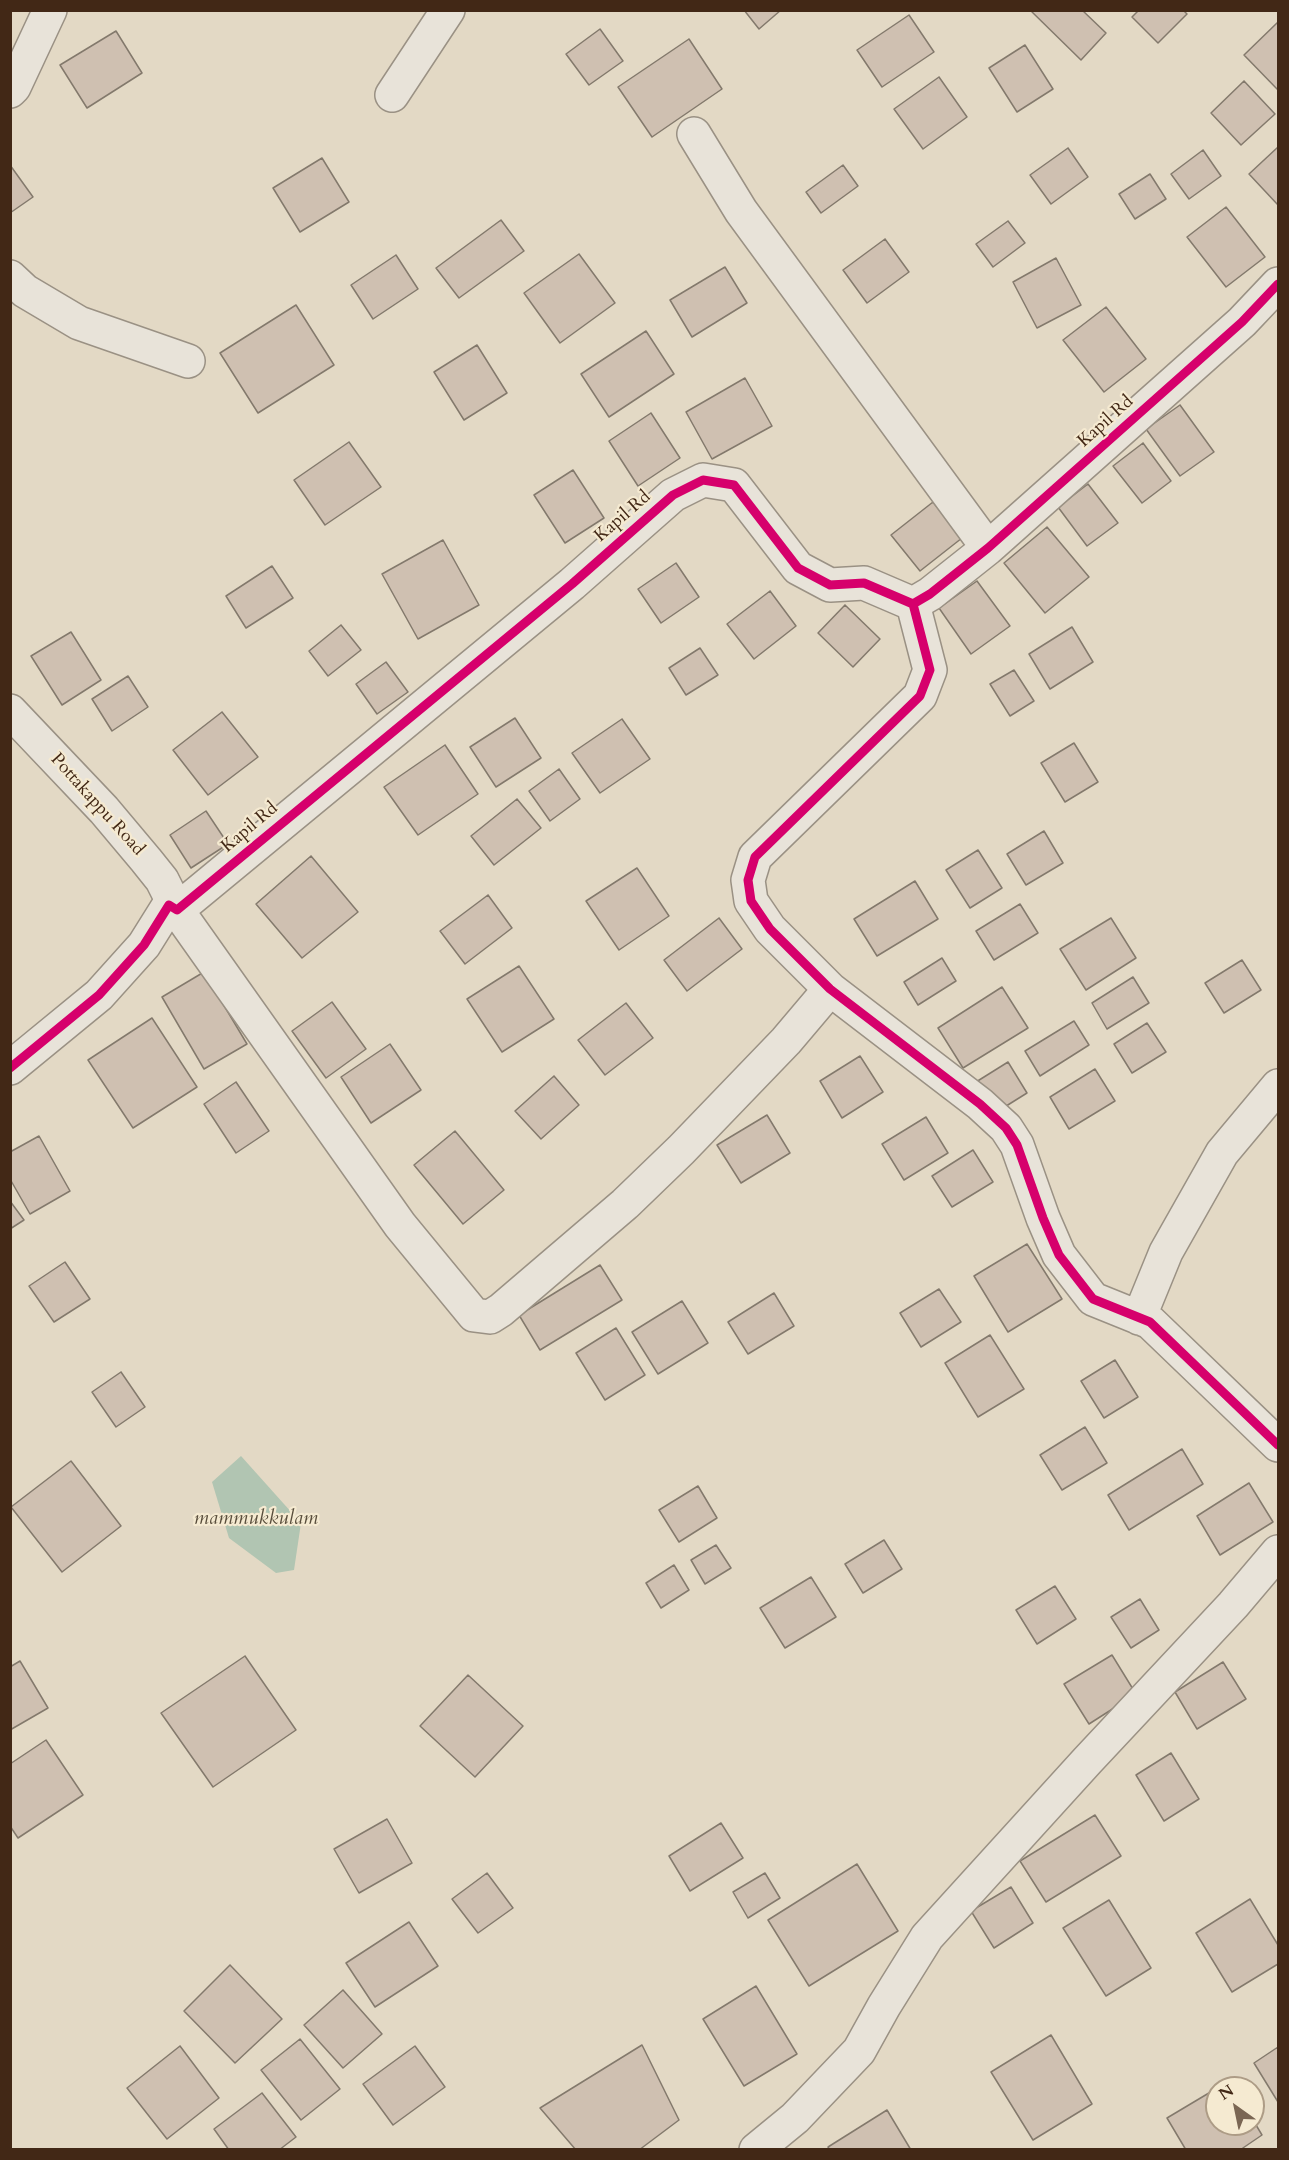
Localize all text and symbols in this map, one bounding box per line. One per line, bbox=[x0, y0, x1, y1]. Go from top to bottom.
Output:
street label: Kapil Rd bbox=[1074, 391, 1138, 453]
street label: Kapil Rd bbox=[591, 487, 655, 547]
street label: Pottakappu Road bbox=[45, 749, 149, 861]
street label: Kapil Rd bbox=[217, 798, 283, 858]
water label: mammukkulam bbox=[194, 1507, 318, 1531]
north arrow bbox=[1205, 2076, 1265, 2136]
text: N bbox=[1214, 2080, 1238, 2106]

